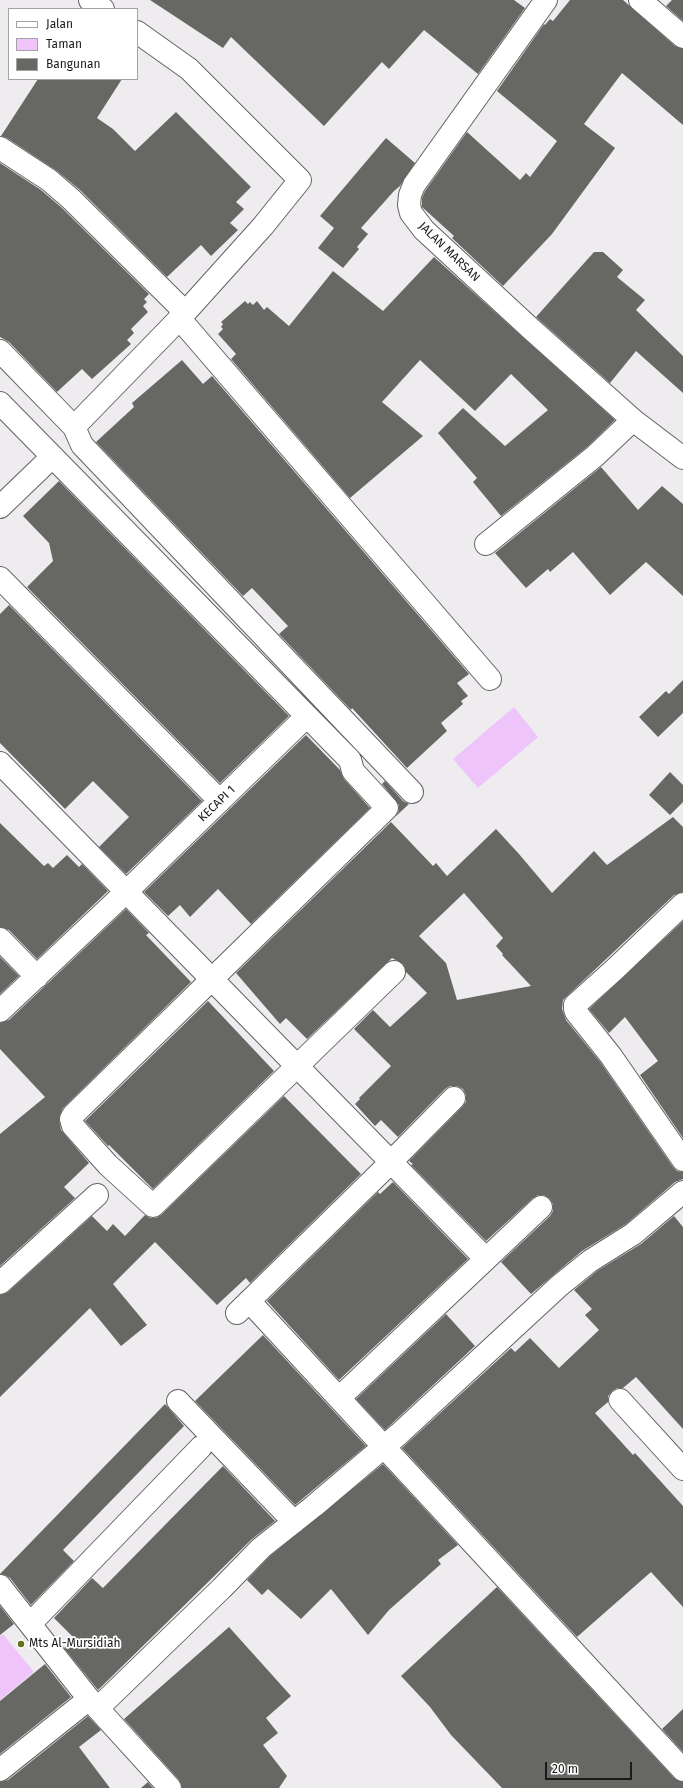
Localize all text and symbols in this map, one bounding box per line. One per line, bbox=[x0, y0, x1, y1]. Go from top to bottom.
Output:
legend bbox=[8, 8, 138, 80]
text: Jalan bbox=[46, 17, 73, 31]
text: Taman bbox=[46, 37, 82, 51]
text: Bangunan bbox=[46, 57, 101, 71]
street label: JALAN MARSAN bbox=[415, 219, 483, 285]
street label: KECAPI 1 bbox=[196, 783, 238, 825]
place label: Mts Al-Mursidiah bbox=[29, 1637, 120, 1651]
marker: Mts Al-Mursidiah bbox=[16, 1639, 26, 1649]
scale bar bbox=[547, 1754, 634, 1780]
text: 20 m bbox=[552, 1762, 578, 1776]

